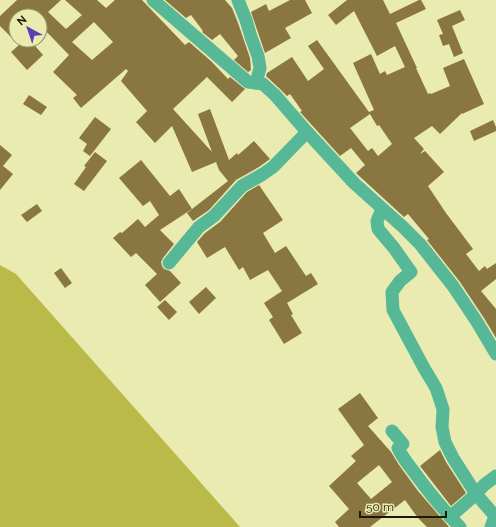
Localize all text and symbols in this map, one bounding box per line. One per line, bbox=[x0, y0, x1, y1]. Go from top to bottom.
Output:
north arrow bbox=[8, 8, 48, 48]
text: N bbox=[14, 13, 29, 28]
scale bar bbox=[360, 493, 446, 519]
text: 50 m bbox=[366, 500, 394, 514]

